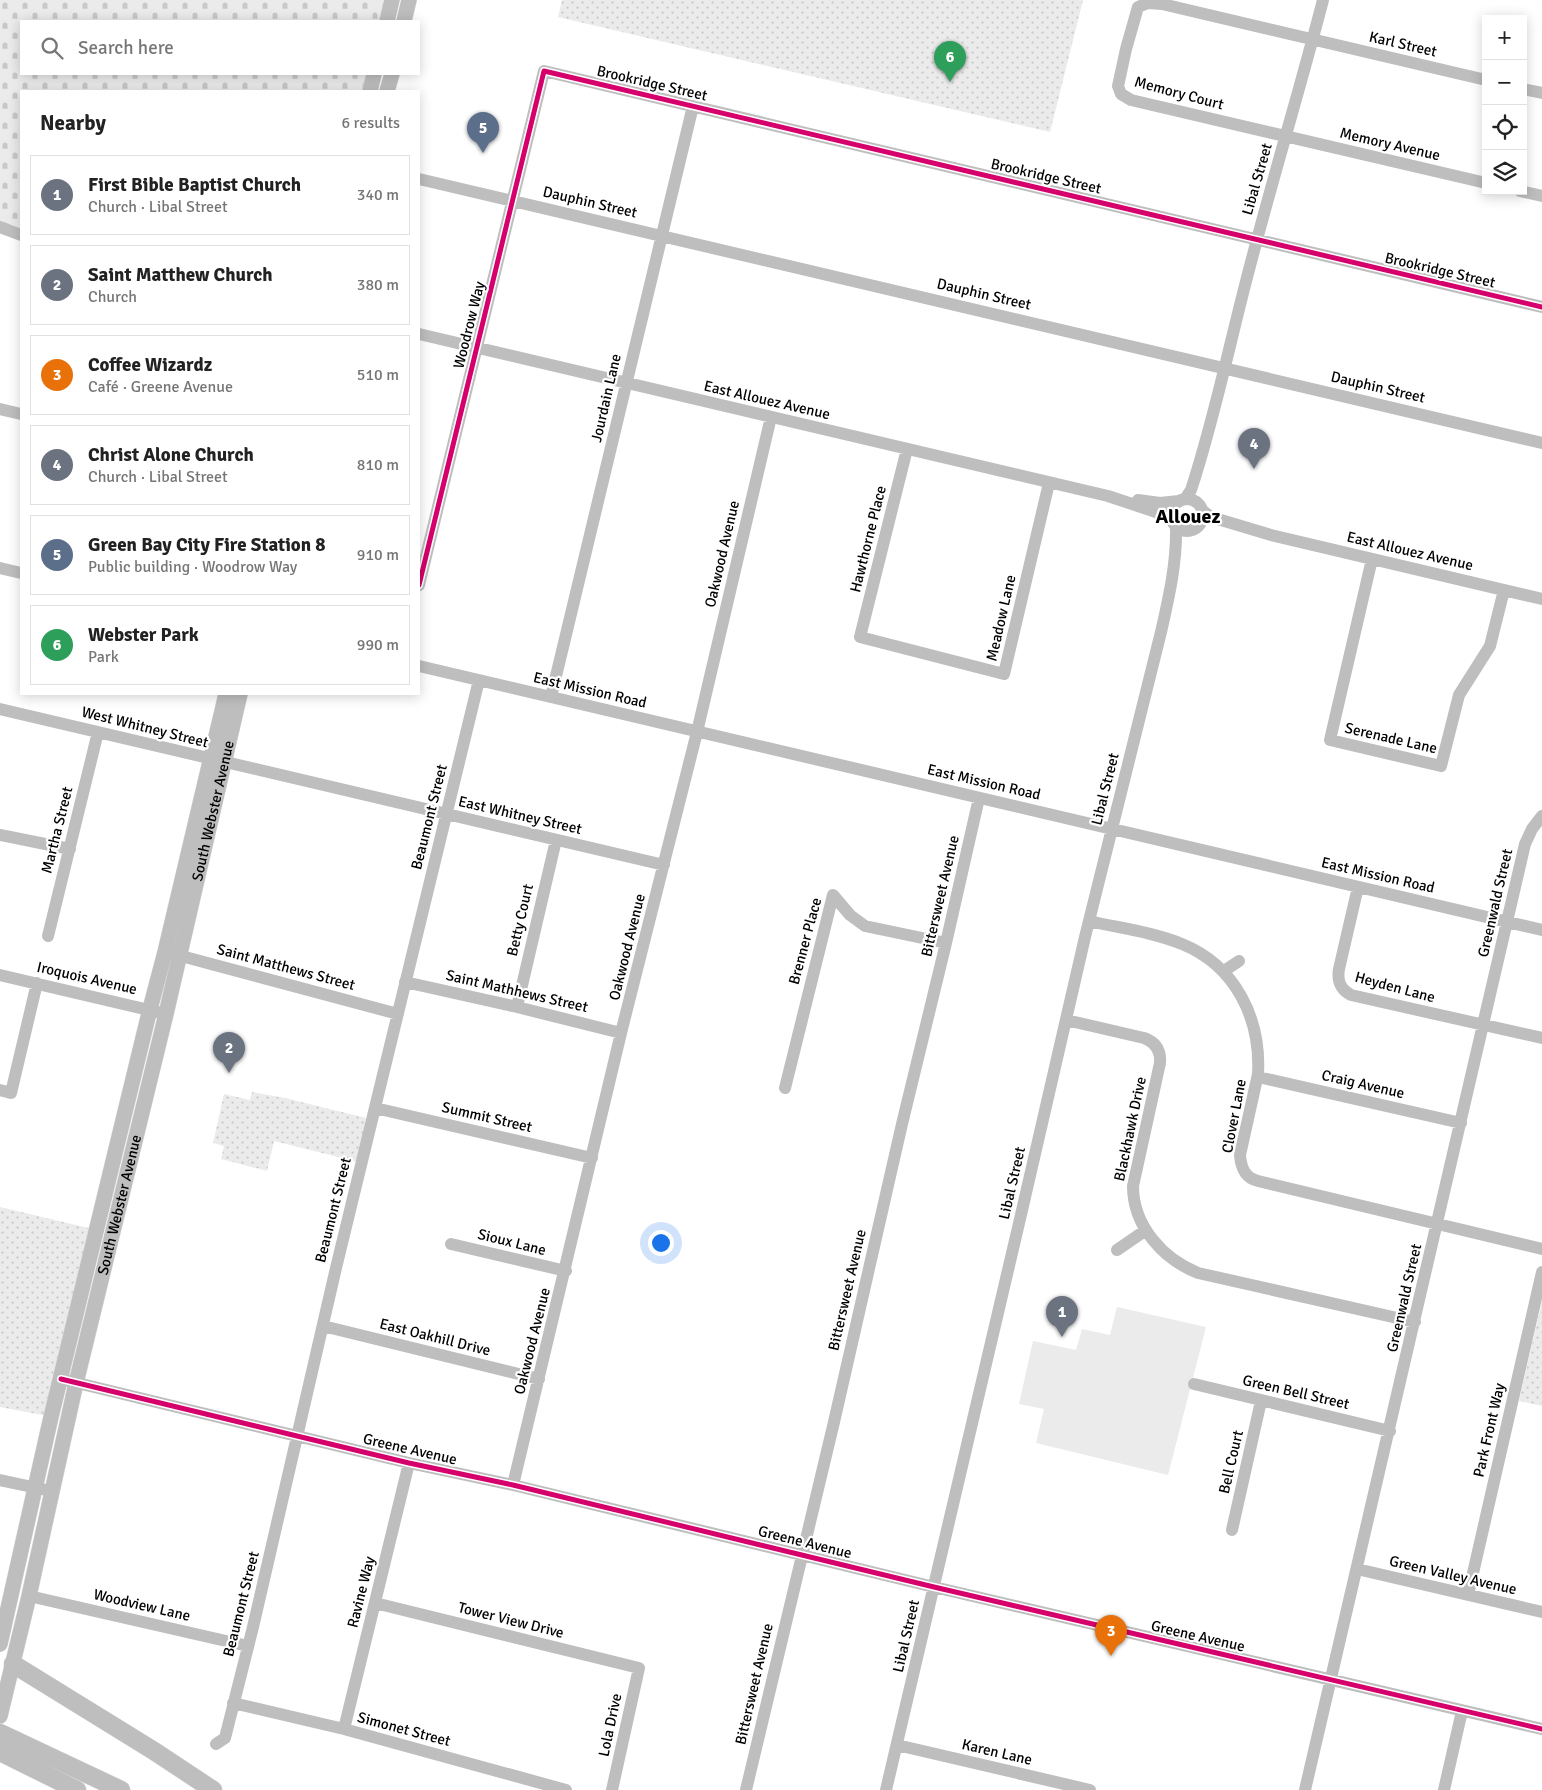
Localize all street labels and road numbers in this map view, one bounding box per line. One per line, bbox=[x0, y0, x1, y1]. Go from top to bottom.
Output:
street label: Karl Street bbox=[1367, 27, 1439, 61]
street label: Brookridge Street bbox=[595, 62, 709, 104]
street label: Memory Court bbox=[1132, 72, 1226, 114]
street label: Memory Avenue bbox=[1338, 124, 1442, 164]
street label: Libal Street bbox=[1238, 141, 1276, 217]
street label: Brookridge Street bbox=[989, 155, 1103, 197]
street label: Dauphin Street bbox=[541, 182, 639, 222]
street label: Brookridge Street bbox=[1383, 249, 1497, 291]
street label: Dauphin Street bbox=[935, 274, 1033, 314]
street label: Woodrow Way bbox=[449, 279, 489, 371]
street label: Jourdain Lane bbox=[587, 352, 625, 444]
street label: Dauphin Street bbox=[1329, 367, 1427, 407]
street label: East Allouez Avenue bbox=[702, 377, 832, 423]
street label: Hawthorne Place bbox=[846, 484, 890, 594]
street label: Oakwood Avenue bbox=[701, 499, 743, 609]
street label: East Allouez Avenue bbox=[1345, 528, 1475, 574]
street label: Meadow Lane bbox=[982, 573, 1020, 663]
street label: East Mission Road bbox=[532, 668, 649, 712]
street label: West Whitney Street bbox=[80, 703, 210, 751]
street label: Serenade Lane bbox=[1343, 719, 1439, 757]
street label: South Webster Avenue bbox=[188, 739, 238, 883]
street label: Libal Street bbox=[1087, 751, 1123, 827]
street label: East Mission Road bbox=[926, 760, 1043, 804]
street label: Beaumont Street bbox=[407, 762, 451, 872]
street label: Martha Street bbox=[38, 785, 76, 875]
street label: East Whitney Street bbox=[457, 792, 583, 838]
street label: Bittersweet Avenue bbox=[917, 833, 963, 959]
street label: Greenwald Street bbox=[1474, 847, 1516, 959]
street label: East Mission Road bbox=[1320, 853, 1437, 897]
street label: Betty Court bbox=[503, 882, 537, 958]
street label: Oakwood Avenue bbox=[605, 892, 649, 1002]
street label: Brenner Place bbox=[785, 896, 825, 986]
street label: Saint Matthews Street bbox=[215, 940, 357, 994]
street label: Iroquois Avenue bbox=[35, 958, 139, 998]
street label: Saint Mathhews Street bbox=[444, 966, 590, 1016]
street label: Heyden Lane bbox=[1353, 968, 1437, 1006]
street label: Craig Avenue bbox=[1320, 1066, 1406, 1102]
street label: Blackhawk Drive bbox=[1110, 1075, 1150, 1183]
street label: Clover Lane bbox=[1218, 1078, 1250, 1154]
street label: Summit Street bbox=[440, 1098, 534, 1136]
street label: South Webster Avenue bbox=[94, 1133, 145, 1277]
street label: Libal Street bbox=[995, 1145, 1029, 1221]
street label: Beaumont Street bbox=[311, 1155, 355, 1265]
street label: Sioux Lane bbox=[476, 1225, 548, 1259]
street label: Bittersweet Avenue bbox=[824, 1227, 870, 1353]
street label: Greenwald Street bbox=[1383, 1242, 1425, 1354]
street label: Oakwood Avenue bbox=[510, 1286, 554, 1396]
street label: East Oakhill Drive bbox=[378, 1315, 492, 1359]
street label: Green Bell Street bbox=[1241, 1371, 1351, 1413]
street label: Park Front Way bbox=[1469, 1381, 1509, 1479]
street label: Greene Avenue bbox=[361, 1429, 459, 1469]
street label: Bell Court bbox=[1215, 1429, 1247, 1495]
street label: Greene Avenue bbox=[756, 1522, 854, 1562]
street label: Beaumont Street bbox=[219, 1549, 263, 1659]
street label: Green Valley Avenue bbox=[1388, 1552, 1518, 1598]
street label: Ravine Way bbox=[343, 1555, 379, 1629]
street label: Woodview Lane bbox=[92, 1585, 192, 1625]
street label: Tower View Drive bbox=[456, 1598, 566, 1642]
street label: Libal Street bbox=[889, 1598, 923, 1674]
street label: Greene Avenue bbox=[1149, 1616, 1247, 1656]
street label: Bittersweet Avenue bbox=[731, 1621, 777, 1747]
street label: Lola Drive bbox=[595, 1692, 625, 1758]
street label: Simonet Street bbox=[356, 1708, 452, 1750]
street label: Karen Lane bbox=[960, 1735, 1034, 1769]

